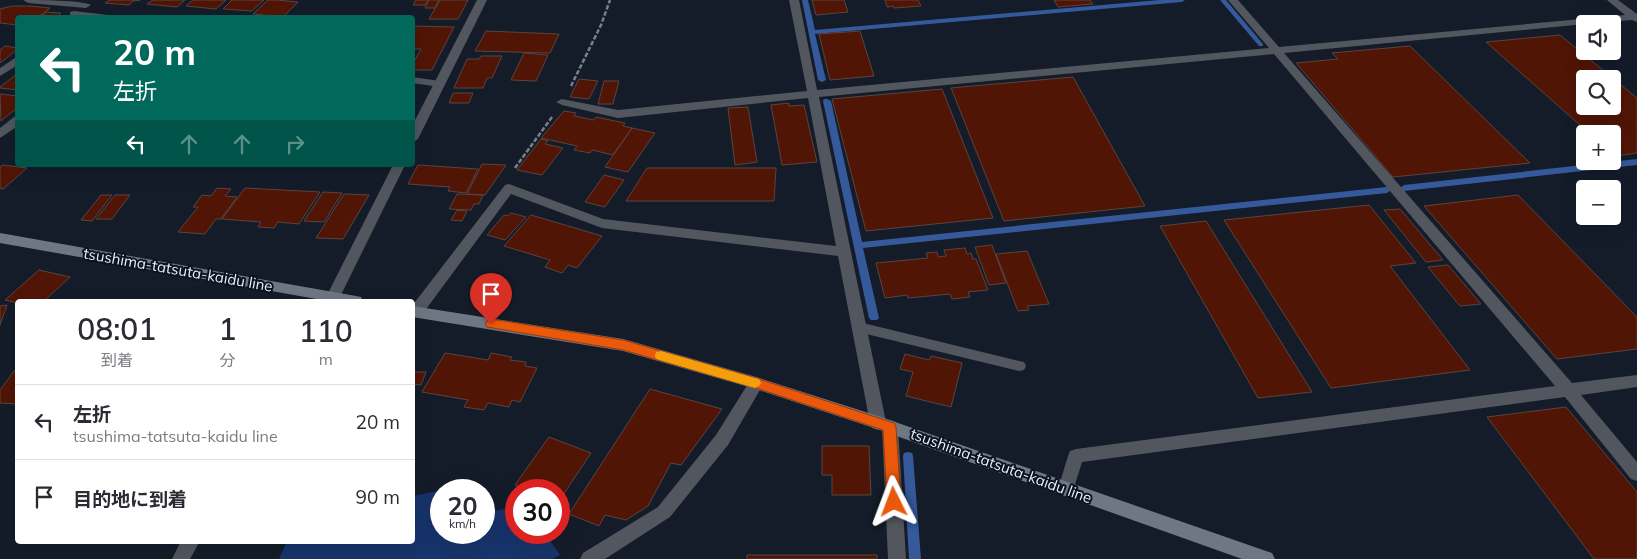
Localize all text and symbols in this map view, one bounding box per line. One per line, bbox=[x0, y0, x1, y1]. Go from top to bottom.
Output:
map controls bbox=[1576, 15, 1621, 225]
button: sound bbox=[1576, 15, 1621, 60]
text: 20 m bbox=[113, 30, 196, 74]
icon: left bbox=[30, 35, 95, 100]
button: search bbox=[1576, 70, 1621, 115]
text: 左折 bbox=[113, 77, 157, 105]
button: + bbox=[1576, 125, 1621, 170]
icon: left bbox=[122, 130, 150, 158]
icon: ahead bbox=[175, 130, 203, 158]
icon: ahead bbox=[228, 130, 256, 158]
icon: right bbox=[281, 130, 309, 158]
button: − bbox=[1576, 180, 1621, 225]
street label: tsushima-tatsuta-kaidu line bbox=[82, 243, 274, 296]
pin bbox=[470, 273, 512, 324]
icon: arrive bbox=[477, 280, 505, 308]
text: 08:01 bbox=[77, 310, 156, 348]
text: 1 bbox=[219, 310, 237, 348]
text: 110 bbox=[299, 312, 353, 350]
text: m bbox=[319, 349, 333, 369]
text: 到着 bbox=[101, 350, 133, 370]
text: 分 bbox=[220, 350, 236, 370]
text: 左折 bbox=[73, 402, 111, 426]
icon: left bbox=[30, 408, 58, 436]
text: 20 m bbox=[356, 410, 400, 434]
street label: tsushima-tatsuta-kaidu line bbox=[908, 424, 1095, 507]
text: tsushima-tatsuta-kaidu line bbox=[73, 426, 278, 446]
position arrow bbox=[867, 475, 919, 527]
speed limit sign: 30 bbox=[505, 479, 570, 544]
icon: arrive bbox=[30, 483, 58, 511]
text: 90 m bbox=[356, 485, 400, 509]
text: 目的地に到着 bbox=[73, 487, 187, 511]
text: 20 bbox=[447, 490, 478, 521]
text: km/h bbox=[449, 516, 476, 531]

